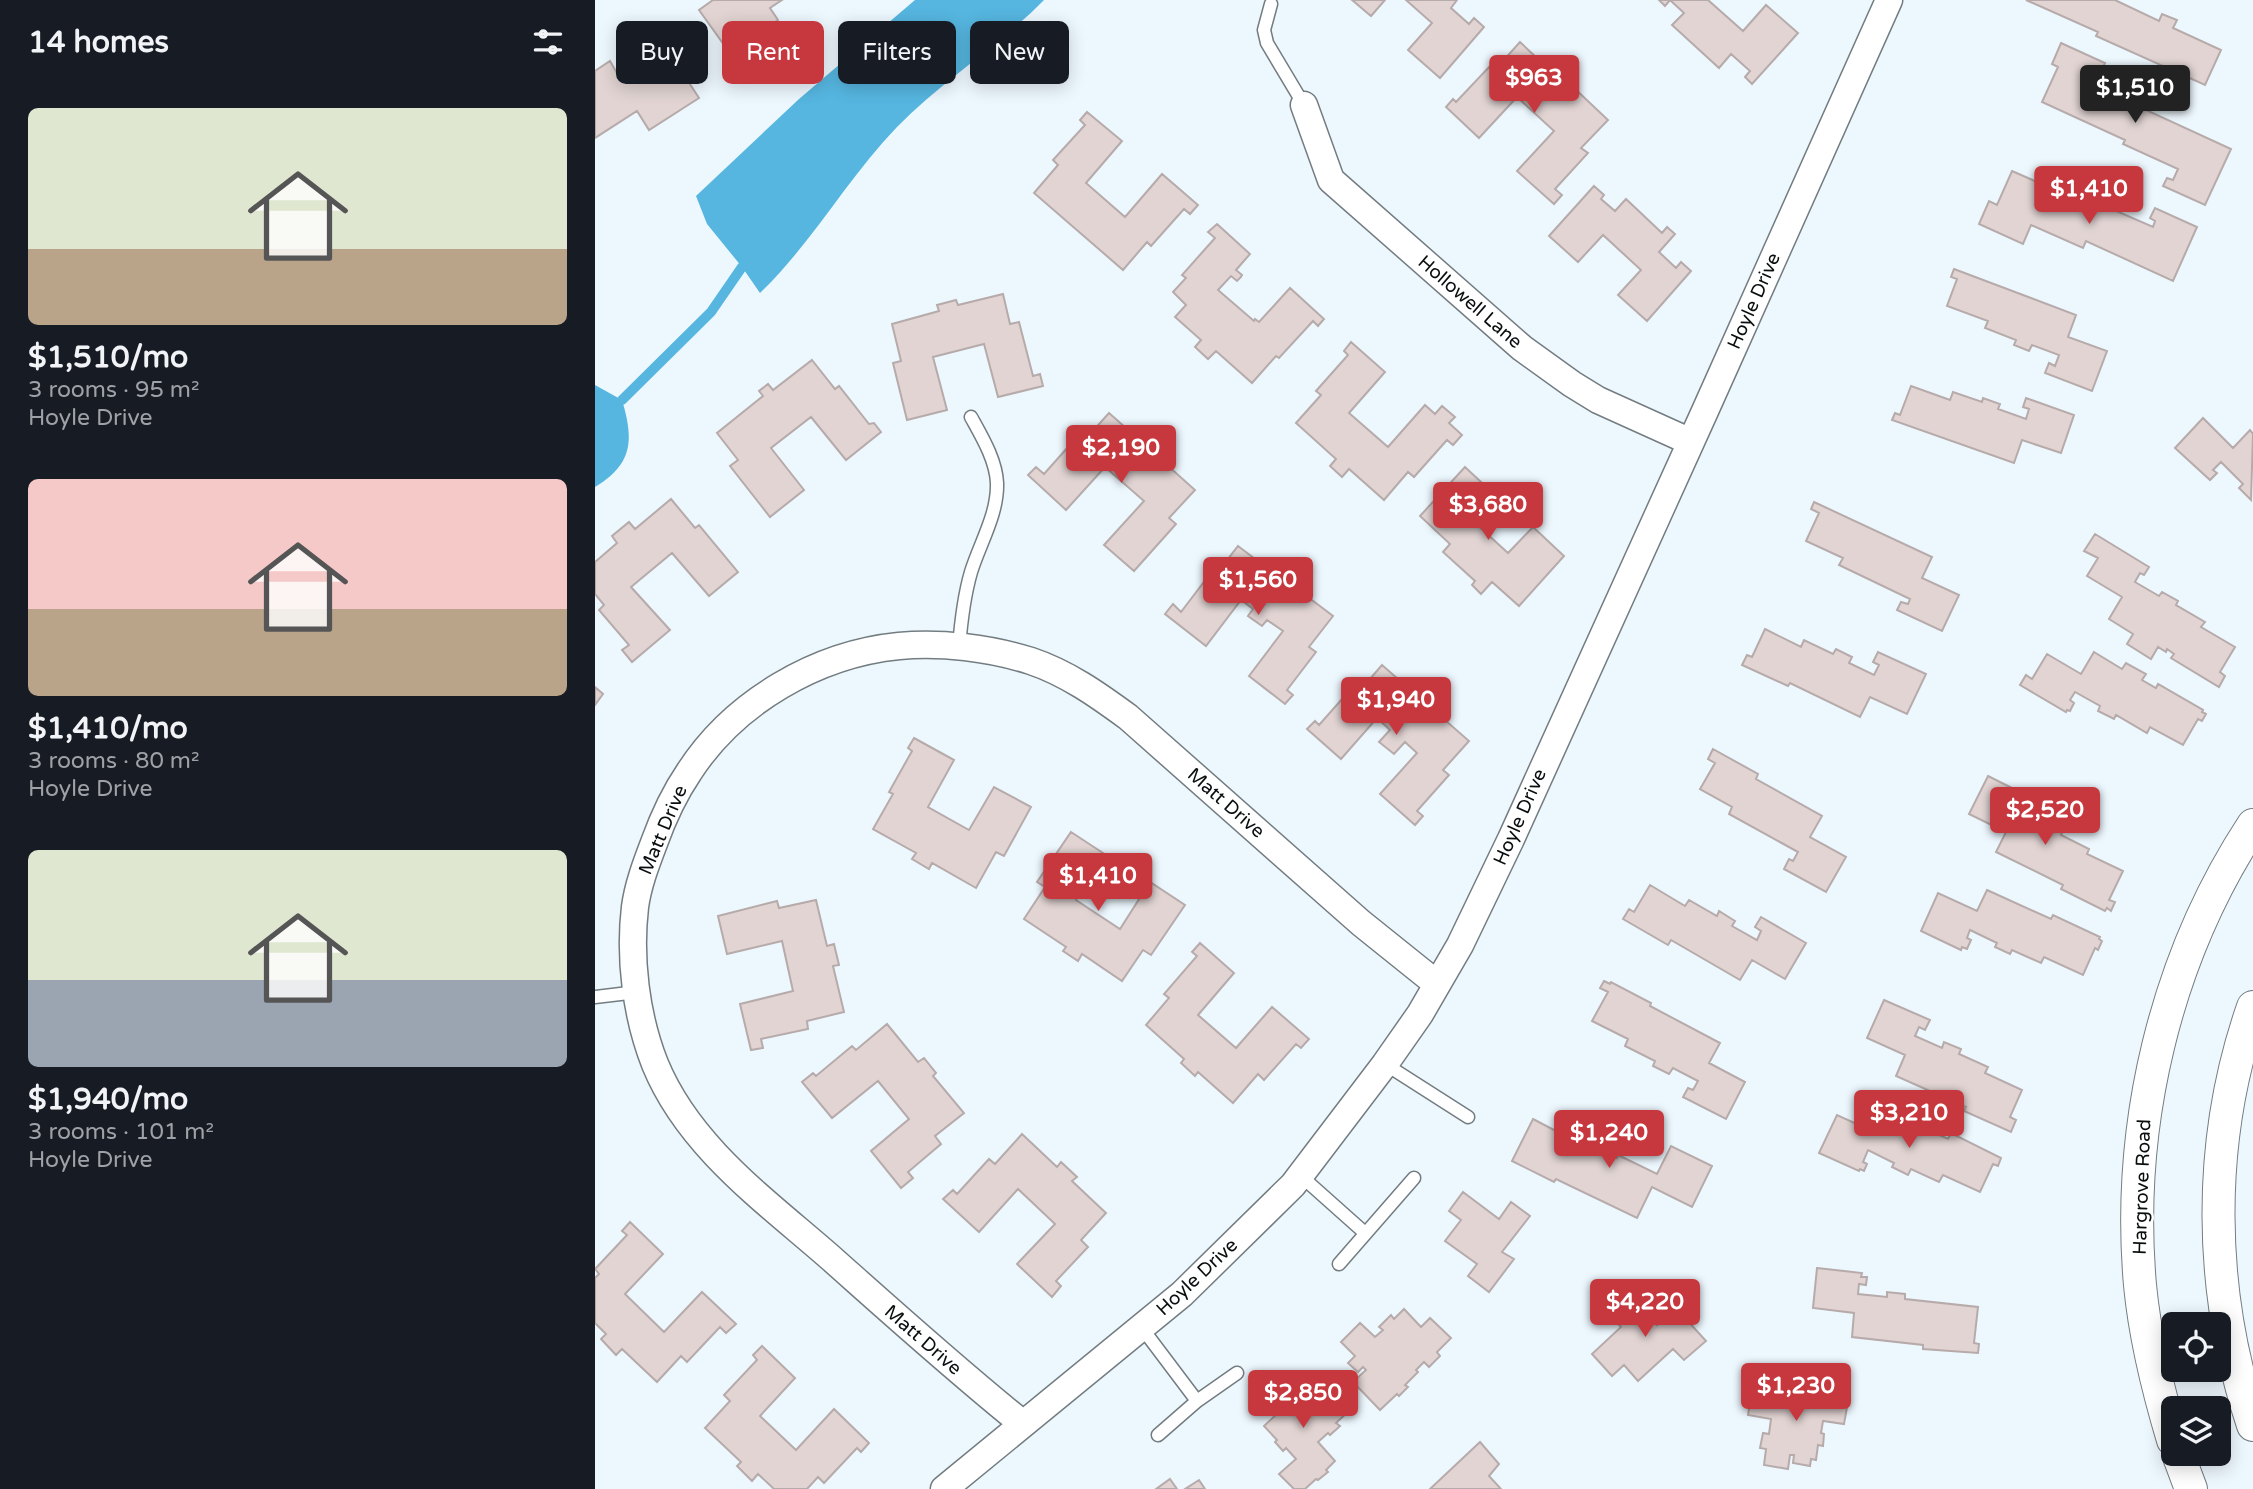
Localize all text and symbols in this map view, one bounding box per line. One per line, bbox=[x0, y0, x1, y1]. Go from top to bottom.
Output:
chip: Buy bbox=[616, 21, 708, 84]
chip: Rent bbox=[722, 21, 824, 84]
chip: Filters bbox=[838, 21, 956, 84]
chip: New bbox=[970, 21, 1069, 84]
icon: filters bbox=[529, 23, 567, 61]
text: 14 homes bbox=[28, 24, 169, 61]
pin: $963 bbox=[1493, 55, 1575, 115]
text: $963 bbox=[1505, 64, 1563, 92]
pin: $1,510 bbox=[2078, 66, 2192, 125]
text: $1,510 bbox=[2096, 74, 2174, 102]
icon: home bbox=[235, 153, 361, 279]
pin: $1,410 bbox=[2032, 166, 2146, 226]
text: $1,410 bbox=[2050, 175, 2128, 203]
street label: Hoyle Drive bbox=[1723, 250, 1785, 352]
street label: Hollowell Lane bbox=[1414, 251, 1526, 353]
text: $1,510/mo bbox=[28, 339, 188, 376]
text: 3 rooms · 95 m² bbox=[28, 376, 199, 404]
text: Hoyle Drive bbox=[28, 404, 153, 432]
pin: $2,190 bbox=[1064, 426, 1178, 485]
text: $2,190 bbox=[1082, 434, 1160, 462]
pin: $3,680 bbox=[1431, 482, 1545, 542]
text: $3,680 bbox=[1449, 491, 1527, 519]
icon: home bbox=[235, 524, 361, 650]
pin: $1,560 bbox=[1201, 558, 1315, 617]
text: $1,560 bbox=[1219, 566, 1297, 594]
pin: $1,940 bbox=[1339, 678, 1453, 737]
text: $1,940 bbox=[1357, 686, 1435, 714]
text: $1,410/mo bbox=[28, 710, 188, 747]
text: 3 rooms · 80 m² bbox=[28, 747, 199, 775]
street label: Matt Drive bbox=[1183, 764, 1269, 842]
street label: Hoyle Drive bbox=[1489, 766, 1551, 868]
text: Hoyle Drive bbox=[28, 775, 153, 803]
street label: Matt Drive bbox=[634, 782, 692, 878]
pin: $2,520 bbox=[1988, 788, 2102, 847]
text: $2,520 bbox=[2006, 796, 2084, 824]
pin: $1,410 bbox=[1041, 853, 1155, 913]
text: $1,410 bbox=[1059, 862, 1137, 890]
icon: home bbox=[235, 895, 361, 1021]
text: $1,940/mo bbox=[28, 1081, 188, 1118]
pin: $3,210 bbox=[1852, 1090, 1966, 1150]
text: $3,210 bbox=[1870, 1099, 1948, 1127]
pin: $1,240 bbox=[1552, 1110, 1666, 1170]
text: 3 rooms · 101 m² bbox=[28, 1118, 214, 1146]
text: $1,240 bbox=[1570, 1119, 1648, 1147]
street label: Hargrove Road bbox=[2129, 1119, 2155, 1255]
text: Hoyle Drive bbox=[28, 1146, 153, 1174]
street label: Hoyle Drive bbox=[1152, 1234, 1242, 1320]
pin: $4,220 bbox=[1588, 1280, 1702, 1339]
text: $4,220 bbox=[1606, 1288, 1684, 1316]
street label: Matt Drive bbox=[880, 1301, 966, 1379]
map controls bbox=[2161, 1312, 2231, 1466]
button: locate bbox=[2161, 1312, 2231, 1382]
pin: $1,230 bbox=[1739, 1364, 1853, 1423]
pin: $2,850 bbox=[1246, 1370, 1360, 1430]
text: $1,230 bbox=[1757, 1372, 1835, 1400]
text: $2,850 bbox=[1264, 1379, 1342, 1407]
button: layers bbox=[2161, 1396, 2231, 1466]

